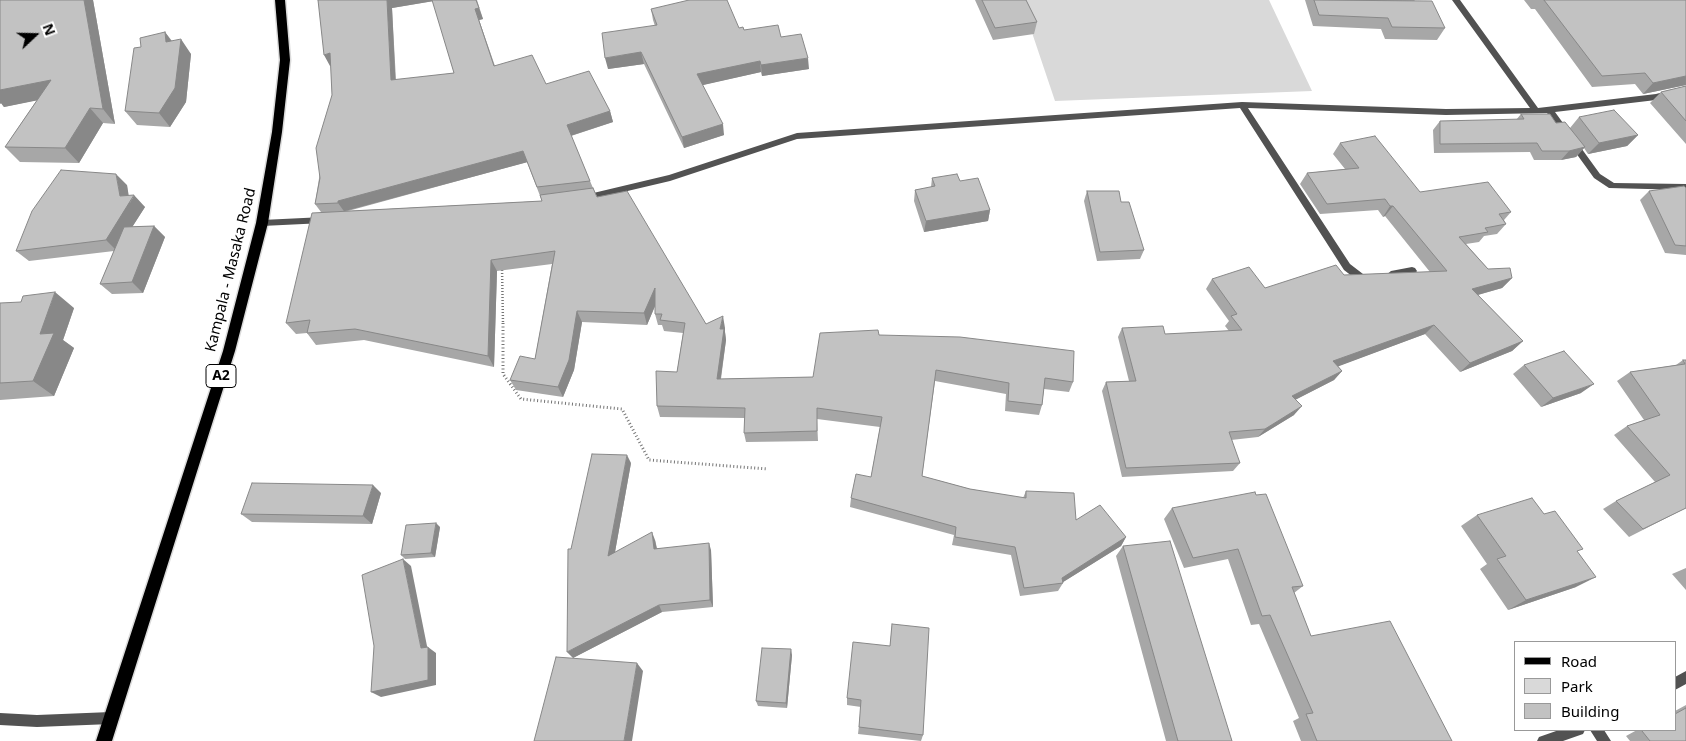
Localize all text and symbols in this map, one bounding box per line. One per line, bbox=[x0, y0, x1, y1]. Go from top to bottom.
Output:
north arrow bbox=[10, 10, 60, 60]
text: N bbox=[39, 21, 60, 38]
street label: Kampala - Masaka Road bbox=[202, 186, 260, 354]
road number: A2 bbox=[206, 364, 236, 388]
legend bbox=[1514, 641, 1676, 731]
text: Road bbox=[1561, 651, 1597, 671]
text: Park bbox=[1561, 676, 1593, 696]
text: Building bbox=[1561, 701, 1619, 721]

